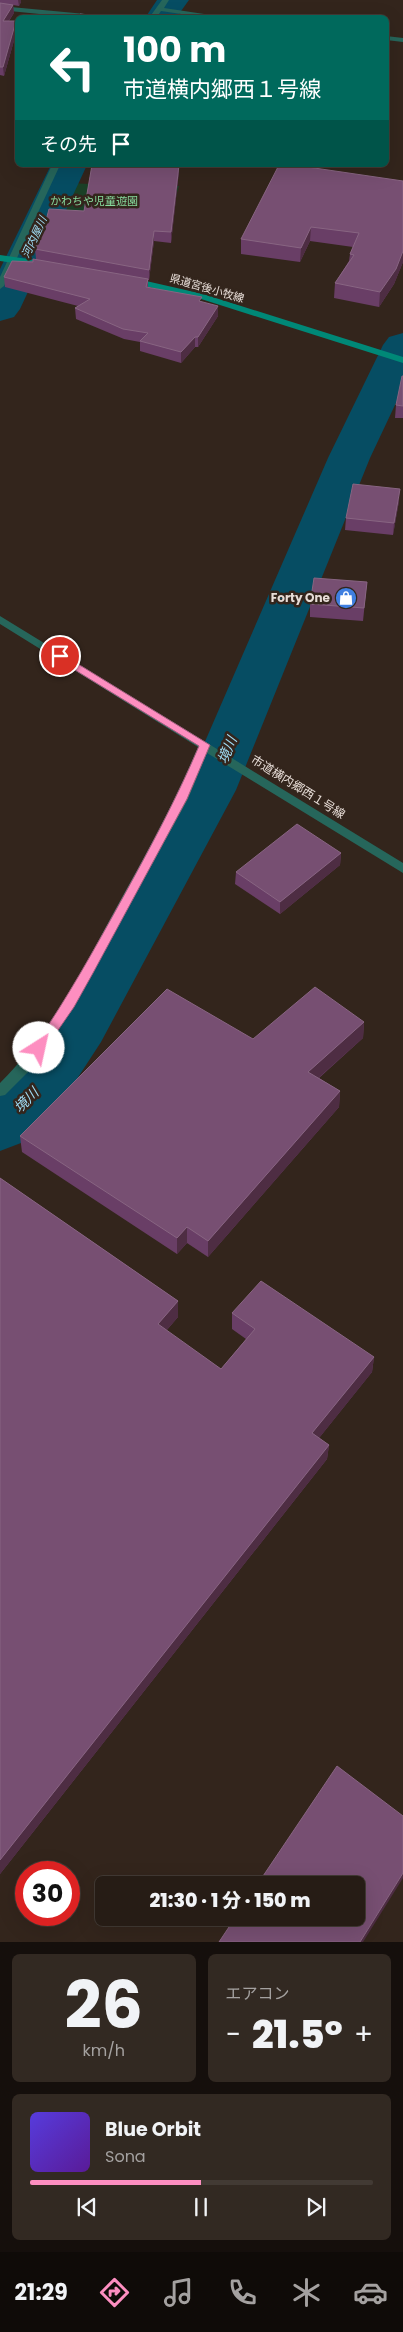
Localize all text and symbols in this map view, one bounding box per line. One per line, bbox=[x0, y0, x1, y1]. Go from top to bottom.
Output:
text: 100 m bbox=[123, 25, 226, 74]
icon: left bbox=[40, 35, 105, 100]
text: 市道横内郷西１号線 bbox=[123, 74, 321, 105]
icon: arrive bbox=[107, 130, 135, 158]
text: その先 bbox=[40, 131, 97, 158]
park label: かわちや児童遊園 bbox=[50, 193, 138, 209]
water label: 河内屋川 bbox=[17, 213, 51, 260]
street label: 県道宮後小牧線 bbox=[168, 270, 246, 306]
shop icon: Forty One bbox=[334, 586, 358, 610]
place label: Forty One bbox=[271, 589, 331, 606]
pin bbox=[39, 635, 81, 677]
icon: arrive bbox=[46, 642, 74, 670]
water label: 境川 bbox=[212, 731, 242, 767]
street label: 市道横内郷西１号線 bbox=[248, 751, 349, 822]
position arrow bbox=[12, 1021, 64, 1073]
water label: 境川 bbox=[9, 1082, 44, 1117]
speed limit sign: 30 bbox=[15, 1861, 80, 1926]
text: 21:30 · 1 分 · 150 m bbox=[150, 1887, 310, 1914]
text: 26 bbox=[64, 1960, 143, 2051]
text: エアコン bbox=[226, 1982, 290, 2005]
text: 21.5° bbox=[252, 2008, 343, 2061]
text: − bbox=[226, 2015, 241, 2054]
text: + bbox=[354, 2015, 373, 2054]
text: km/h bbox=[82, 2039, 125, 2062]
text: Blue Orbit bbox=[105, 2116, 201, 2143]
text: Sona bbox=[105, 2145, 146, 2168]
icon: previous bbox=[73, 2193, 101, 2221]
icon: pause bbox=[187, 2193, 215, 2221]
icon: next bbox=[302, 2193, 330, 2221]
icon: directions bbox=[97, 2275, 132, 2310]
icon: music bbox=[161, 2275, 196, 2310]
icon: phone bbox=[225, 2275, 260, 2310]
icon: climate bbox=[289, 2275, 324, 2310]
icon: car bbox=[353, 2275, 388, 2310]
text: 21:29 bbox=[15, 2277, 68, 2308]

